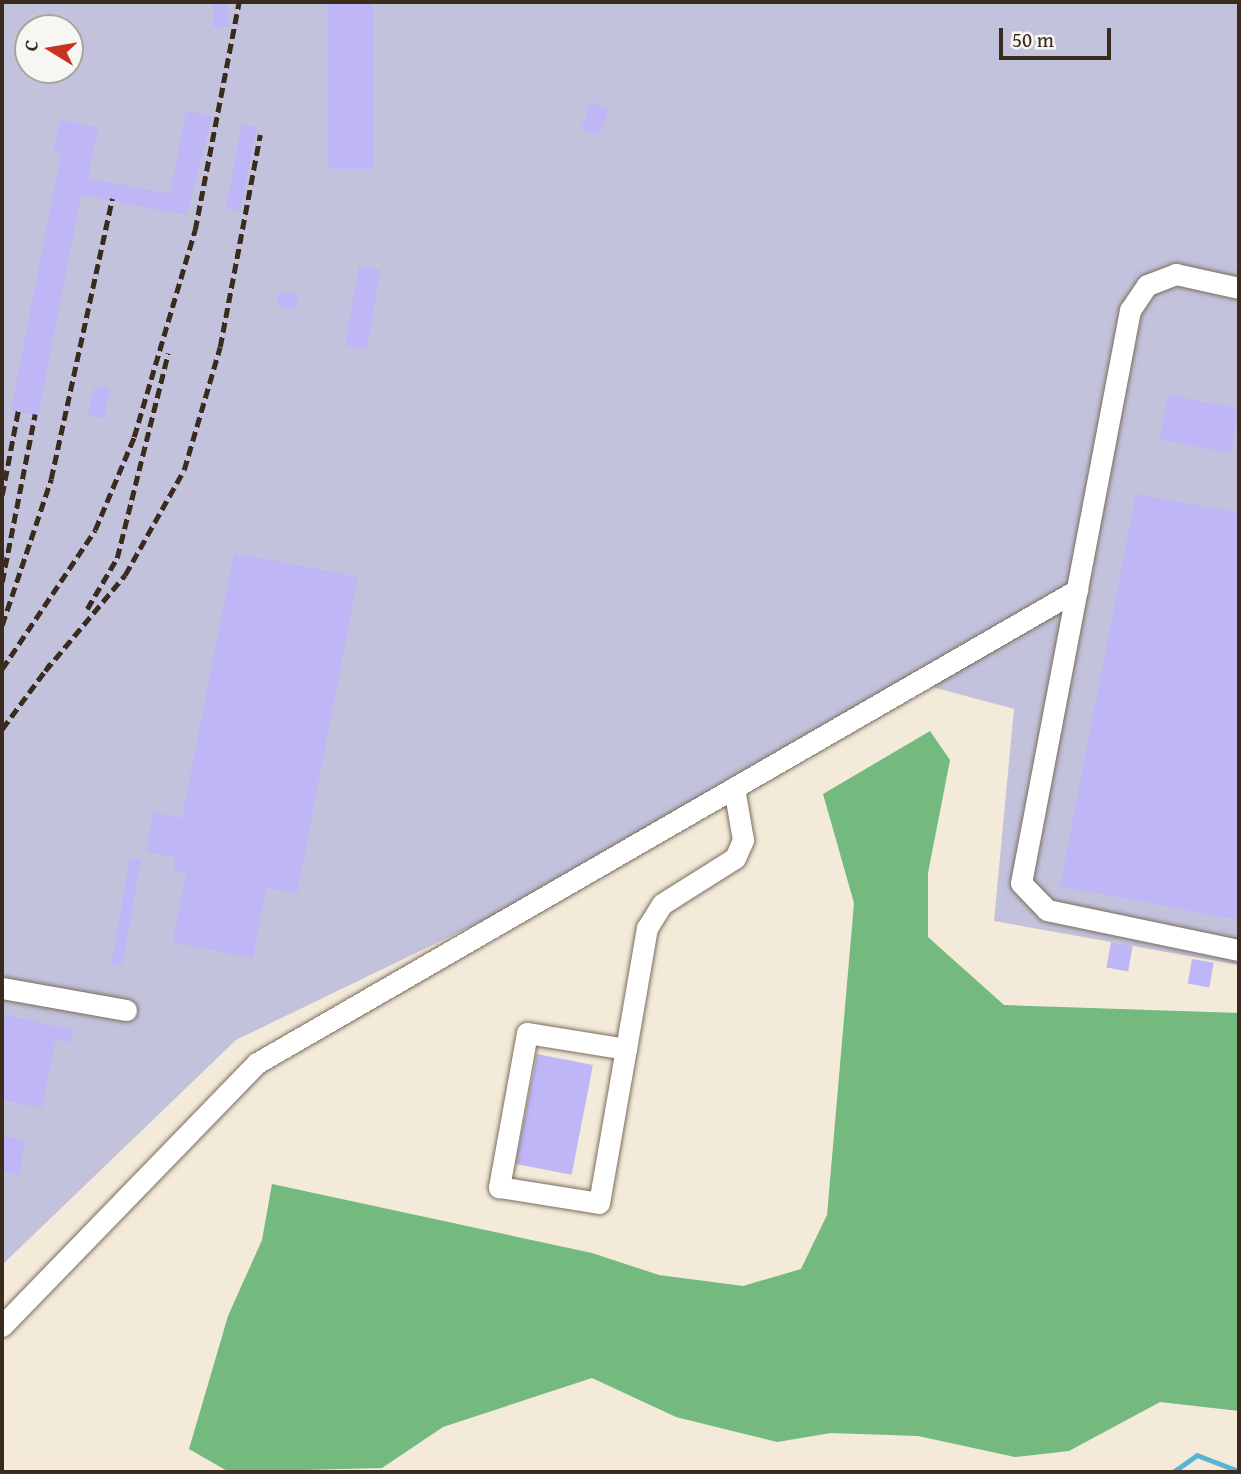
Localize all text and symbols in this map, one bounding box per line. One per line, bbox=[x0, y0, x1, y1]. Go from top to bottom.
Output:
north arrow bbox=[14, 14, 84, 84]
scale bar bbox=[1003, 14, 1115, 58]
text: 50 m bbox=[1012, 24, 1054, 55]
text: С bbox=[16, 37, 45, 53]

